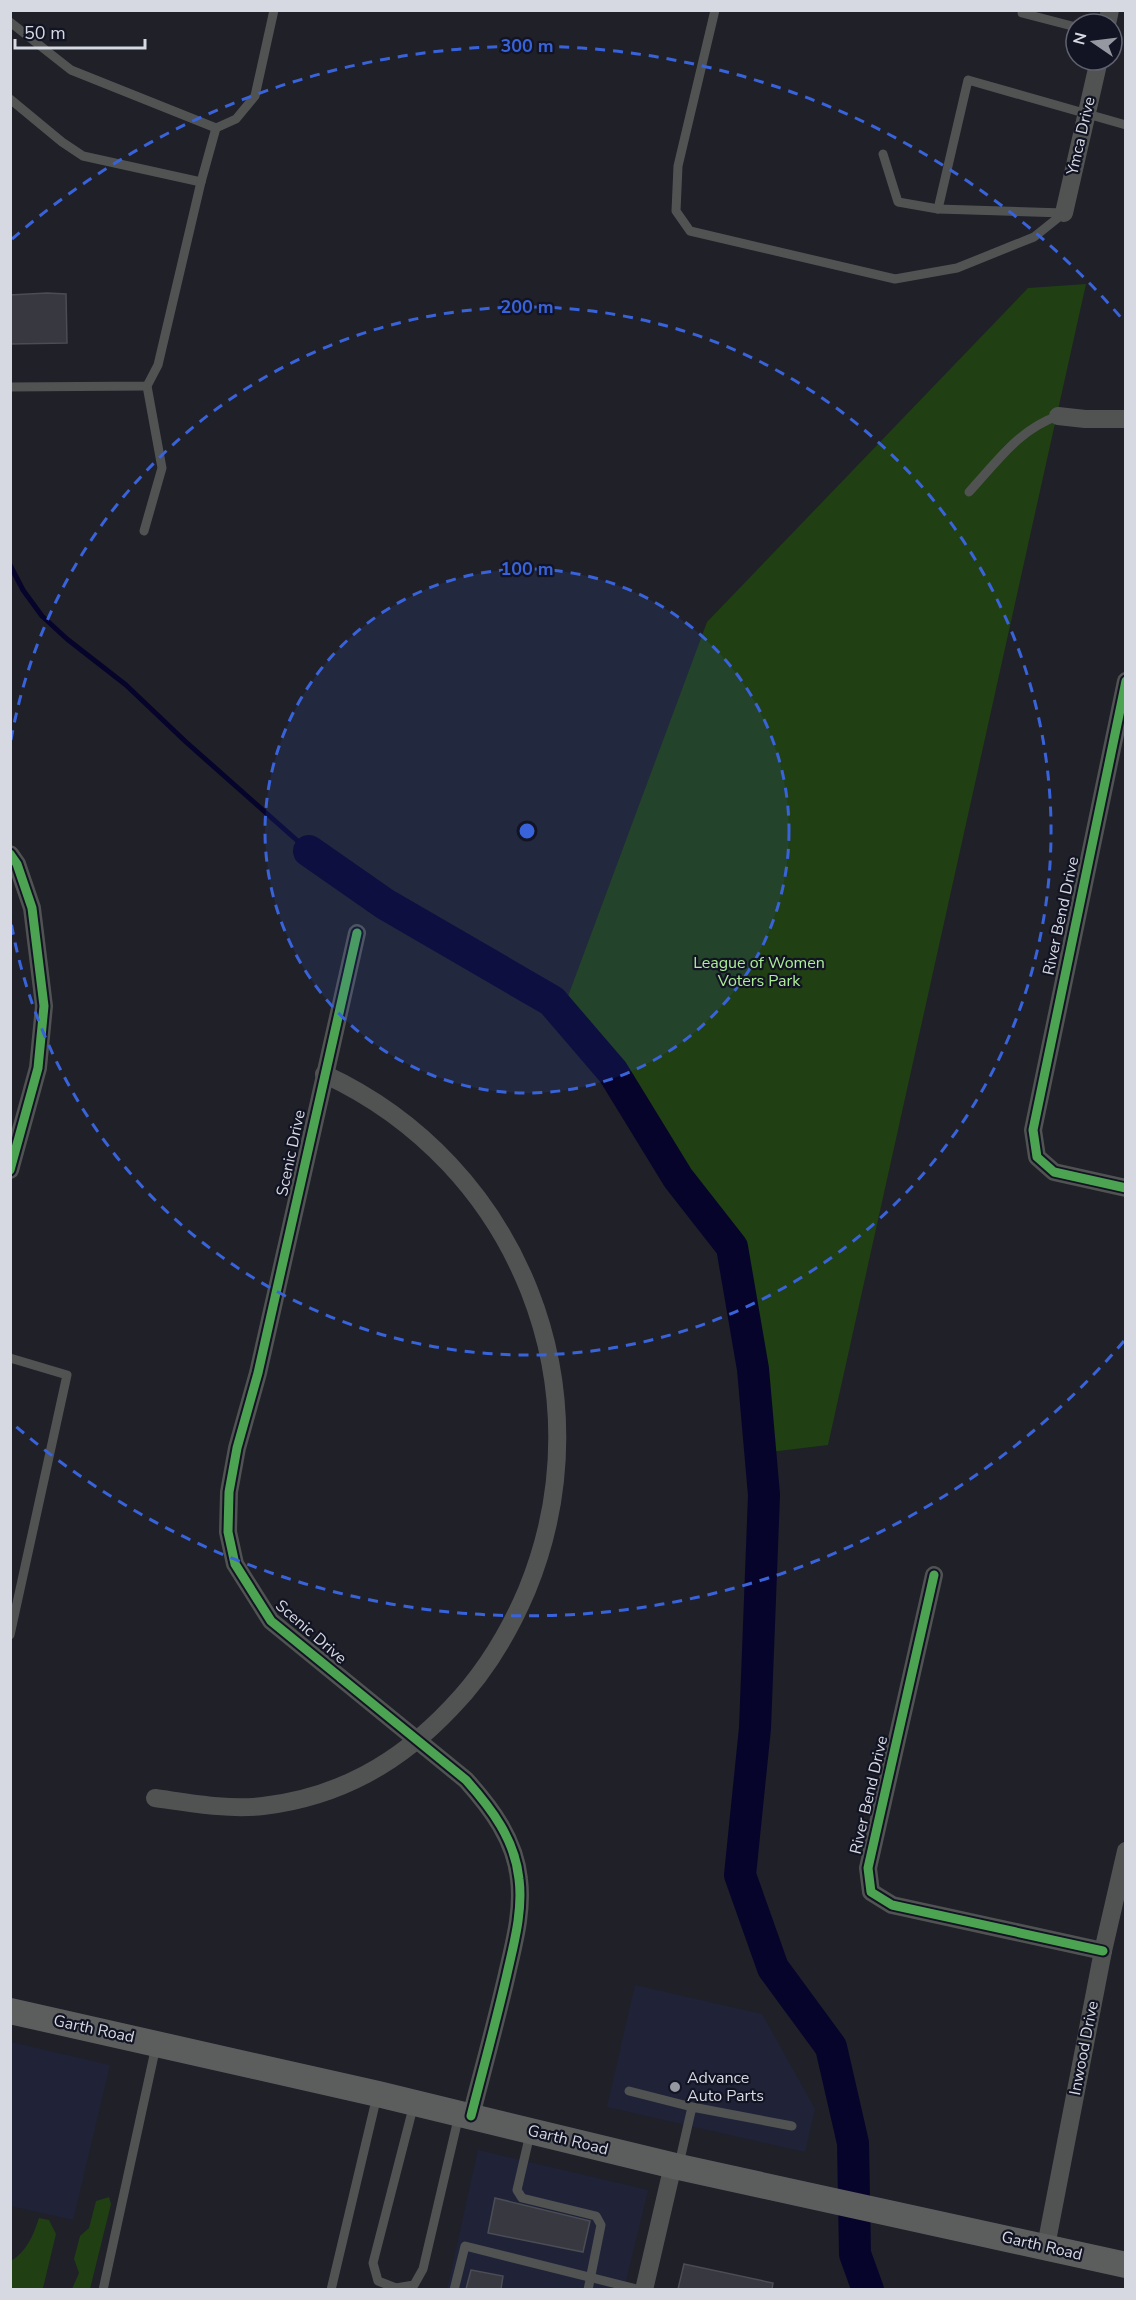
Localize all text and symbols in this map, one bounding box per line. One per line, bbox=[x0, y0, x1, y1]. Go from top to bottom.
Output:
scale bar bbox=[15, 12, 146, 50]
north arrow bbox=[1064, 12, 1124, 72]
text: 50 m bbox=[24, 21, 66, 45]
text: N bbox=[1068, 30, 1093, 47]
text: 300 m bbox=[500, 34, 554, 58]
street label: Ymca Drive bbox=[1061, 95, 1101, 178]
text: 200 m bbox=[500, 295, 554, 319]
text: 100 m bbox=[500, 557, 554, 581]
centre of rings bbox=[517, 821, 537, 841]
street label: River Bend Drive bbox=[1038, 855, 1084, 977]
park label: League of Women Voters Park bbox=[693, 952, 825, 992]
street label: Scenic Drive bbox=[271, 1108, 311, 1198]
street label: Scenic Drive bbox=[271, 1595, 351, 1669]
street label: River Bend Drive bbox=[845, 1734, 893, 1856]
street label: Inwood Drive bbox=[1064, 1999, 1104, 2097]
street label: Garth Road bbox=[51, 2010, 137, 2048]
place label: Advance Auto Parts bbox=[687, 2067, 764, 2107]
marker: Advance Auto Parts bbox=[668, 2080, 682, 2094]
street label: Garth Road bbox=[525, 2119, 611, 2161]
street label: Garth Road bbox=[999, 2226, 1085, 2266]

